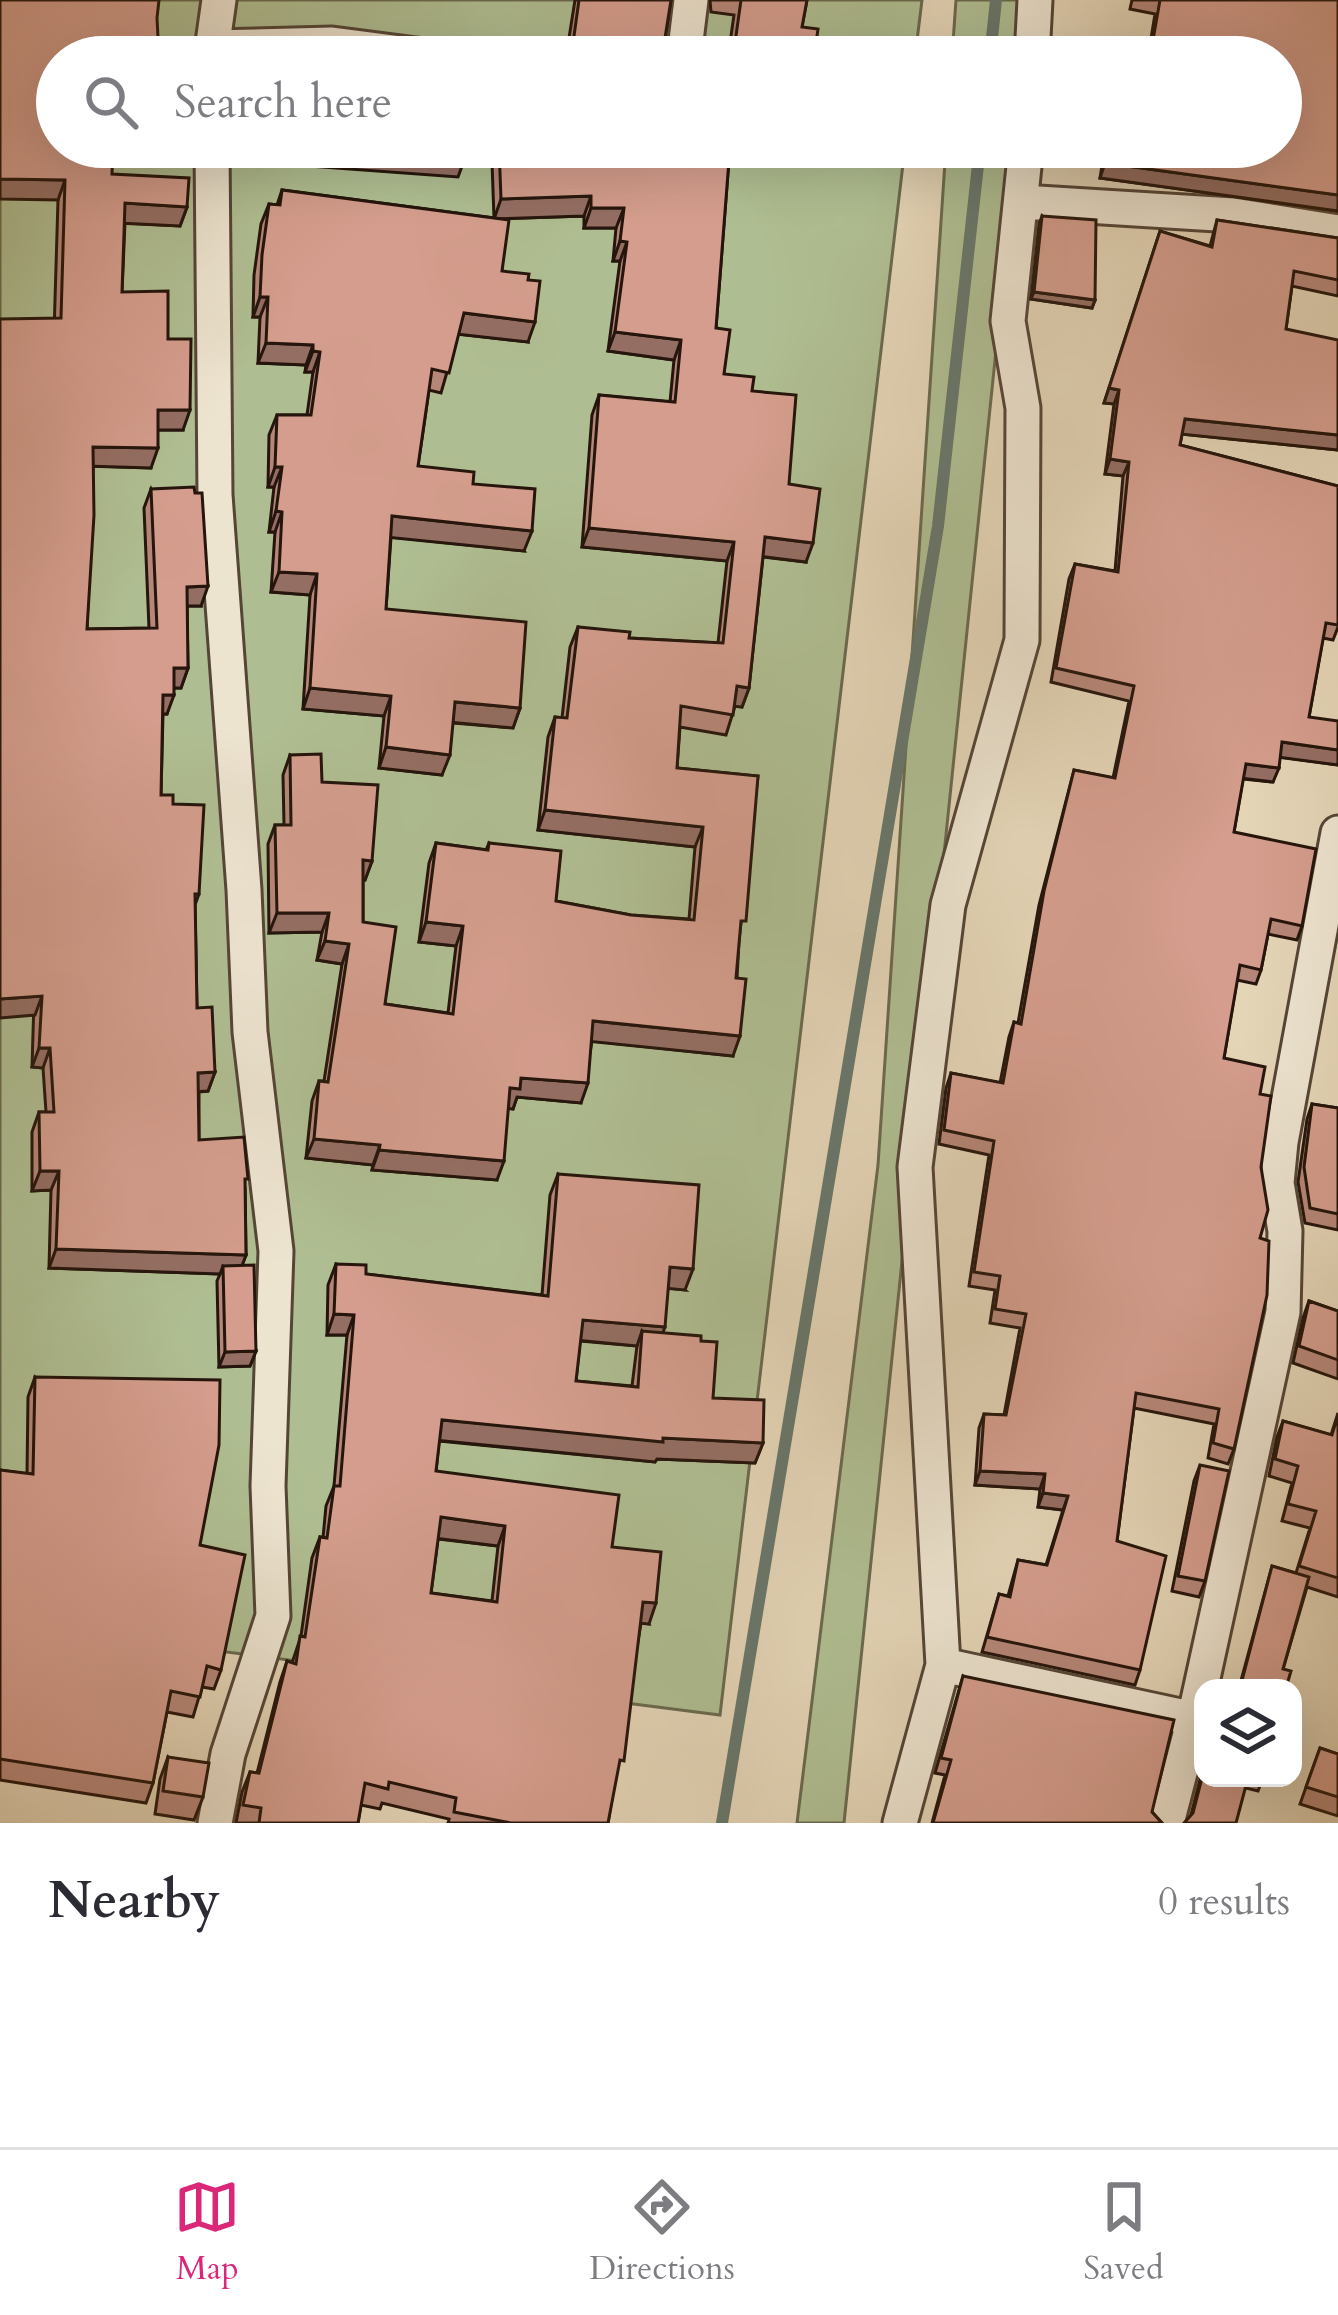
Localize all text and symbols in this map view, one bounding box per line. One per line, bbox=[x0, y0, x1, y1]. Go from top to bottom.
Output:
search box bbox=[36, 36, 1302, 168]
icon: search bbox=[78, 69, 144, 135]
text: Search here bbox=[174, 72, 392, 133]
map controls bbox=[1194, 1679, 1302, 1787]
button: layers bbox=[1194, 1679, 1302, 1787]
text: Nearby bbox=[48, 1866, 220, 1936]
text: 0 results bbox=[1158, 1875, 1290, 1928]
tab: Map bbox=[174, 2174, 240, 2291]
tab: Directions bbox=[589, 2174, 735, 2291]
tab: Saved bbox=[1084, 2174, 1164, 2291]

